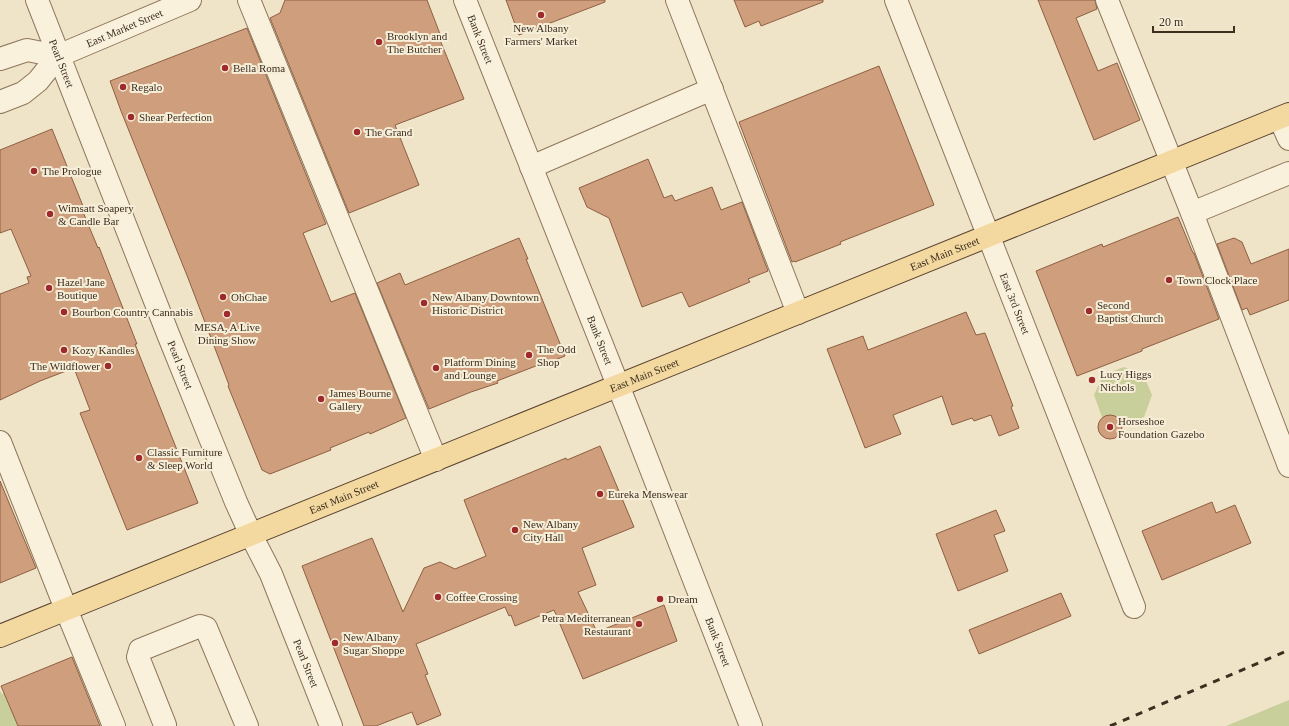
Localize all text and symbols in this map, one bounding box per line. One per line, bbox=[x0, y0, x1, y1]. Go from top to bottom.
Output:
street label: East Market Street bbox=[84, 6, 164, 49]
scale bar bbox=[1153, 8, 1234, 34]
marker: New Albany Farmers' Market bbox=[536, 10, 546, 20]
street label: Bank Street bbox=[465, 13, 496, 65]
text: 20 m bbox=[1159, 15, 1184, 29]
place label: New Albany Farmers' Market bbox=[505, 22, 577, 47]
place label: Brooklyn and The Butcher bbox=[387, 30, 448, 55]
street label: Pearl Street bbox=[47, 37, 77, 89]
marker: Brooklyn and The Butcher bbox=[374, 37, 384, 47]
place label: Bella Roma bbox=[233, 62, 285, 74]
marker: Bella Roma bbox=[220, 63, 230, 73]
place label: Regalo bbox=[131, 81, 163, 93]
marker: Regalo bbox=[118, 82, 128, 92]
place label: Shear Perfection bbox=[139, 111, 212, 123]
marker: Shear Perfection bbox=[126, 112, 136, 122]
place label: The Grand bbox=[365, 126, 413, 138]
marker: The Grand bbox=[352, 127, 362, 137]
place label: The Prologue bbox=[42, 165, 102, 177]
marker: The Prologue bbox=[29, 166, 39, 176]
place label: Wimsatt Soapery & Candle Bar bbox=[58, 202, 134, 227]
marker: Wimsatt Soapery & Candle Bar bbox=[45, 209, 55, 219]
street label: East Main Street bbox=[908, 234, 981, 273]
street label: East 3rd Street bbox=[998, 271, 1032, 336]
place label: Town Clock Place bbox=[1177, 274, 1258, 286]
marker: Town Clock Place bbox=[1164, 275, 1174, 285]
place label: Hazel Jane Boutique bbox=[57, 276, 105, 301]
marker: Hazel Jane Boutique bbox=[44, 283, 54, 293]
place label: OhChae bbox=[231, 291, 267, 303]
place label: New Albany Downtown Historic District bbox=[432, 291, 539, 316]
marker: OhChae bbox=[218, 292, 228, 302]
marker: New Albany Downtown Historic District bbox=[419, 298, 429, 308]
place label: Second Baptist Church bbox=[1097, 299, 1164, 324]
place label: Bourbon Country Cannabis bbox=[72, 306, 193, 318]
marker: Second Baptist Church bbox=[1084, 306, 1094, 316]
marker: Bourbon Country Cannabis bbox=[59, 307, 69, 317]
marker: MESA, A Live Dining Show bbox=[222, 309, 232, 319]
street label: Bank Street bbox=[585, 314, 615, 366]
place label: MESA, A Live Dining Show bbox=[194, 321, 260, 346]
street label: Pearl Street bbox=[165, 339, 196, 391]
place label: The Odd Shop bbox=[537, 343, 576, 368]
place label: Kozy Kandles bbox=[72, 344, 135, 356]
marker: Kozy Kandles bbox=[59, 345, 69, 355]
marker: The Odd Shop bbox=[524, 350, 534, 360]
place label: Platform Dining and Lounge bbox=[444, 356, 516, 381]
street label: East Main Street bbox=[608, 356, 680, 394]
place label: The Wildflower bbox=[30, 360, 100, 372]
marker: The Wildflower bbox=[103, 361, 113, 371]
marker: Platform Dining and Lounge bbox=[431, 363, 441, 373]
place label: Lucy Higgs Nichols bbox=[1100, 368, 1152, 393]
marker: Lucy Higgs Nichols bbox=[1087, 375, 1097, 385]
place label: James Bourne Gallery bbox=[329, 387, 391, 412]
marker: James Bourne Gallery bbox=[316, 394, 326, 404]
place label: Horseshoe Foundation Gazebo bbox=[1118, 415, 1205, 440]
marker: Horseshoe Foundation Gazebo bbox=[1105, 422, 1115, 432]
place label: Classic Furniture & Sleep World bbox=[147, 446, 223, 471]
marker: Classic Furniture & Sleep World bbox=[134, 453, 144, 463]
street label: East Main Street bbox=[308, 477, 380, 516]
place label: Eureka Menswear bbox=[608, 488, 688, 500]
marker: Eureka Menswear bbox=[595, 489, 605, 499]
place label: New Albany City Hall bbox=[523, 518, 579, 543]
marker: New Albany City Hall bbox=[510, 525, 520, 535]
place label: Coffee Crossing bbox=[446, 591, 518, 603]
marker: Coffee Crossing bbox=[433, 592, 443, 602]
place label: Dream bbox=[668, 593, 698, 605]
marker: Dream bbox=[655, 594, 665, 604]
place label: Petra Mediterranean Restaurant bbox=[542, 612, 631, 637]
street label: Bank Street bbox=[703, 616, 733, 668]
marker: Petra Mediterranean Restaurant bbox=[634, 619, 644, 629]
place label: New Albany Sugar Shoppe bbox=[343, 631, 405, 656]
street label: Pearl Street bbox=[291, 637, 321, 689]
marker: New Albany Sugar Shoppe bbox=[330, 638, 340, 648]

